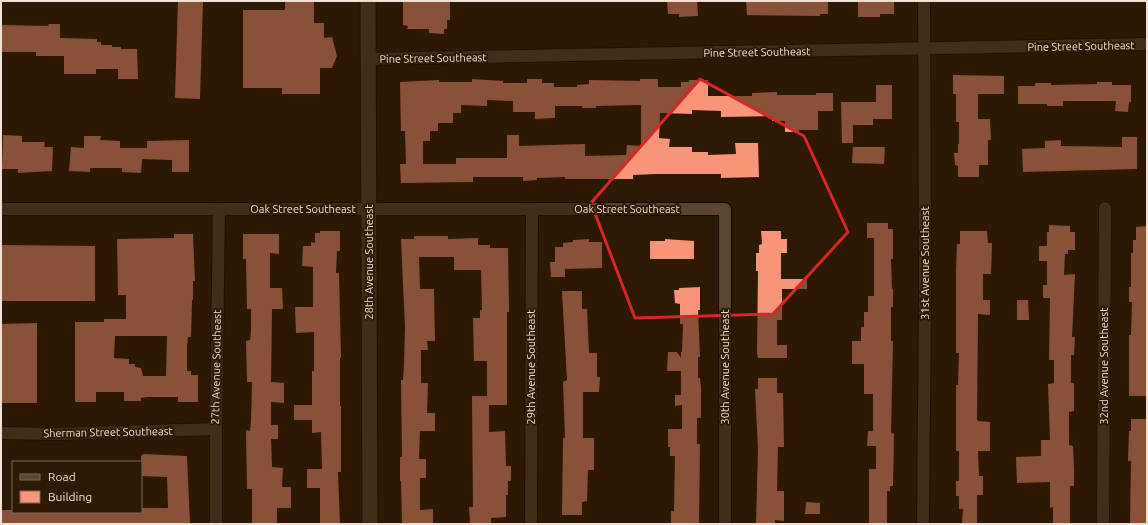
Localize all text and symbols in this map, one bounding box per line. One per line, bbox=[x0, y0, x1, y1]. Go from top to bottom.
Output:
street label: Pine Street Southeast bbox=[1027, 39, 1135, 53]
street label: Pine Street Southeast bbox=[703, 45, 811, 59]
street label: Pine Street Southeast bbox=[379, 51, 487, 65]
street label: Oak Street Southeast bbox=[250, 203, 356, 215]
street label: Oak Street Southeast bbox=[574, 203, 680, 215]
street label: 28th Avenue Southeast bbox=[363, 204, 375, 320]
street label: 31st Avenue Southeast bbox=[919, 206, 931, 320]
street label: 32nd Avenue Southeast bbox=[1098, 307, 1110, 425]
street label: 27th Avenue Southeast bbox=[209, 309, 223, 425]
street label: 29th Avenue Southeast bbox=[525, 309, 537, 425]
street label: 30th Avenue Southeast bbox=[719, 309, 731, 425]
street label: Sherman Street Southeast bbox=[43, 425, 173, 439]
legend bbox=[12, 461, 142, 513]
text: Road bbox=[48, 470, 76, 483]
text: Building bbox=[48, 490, 92, 503]

